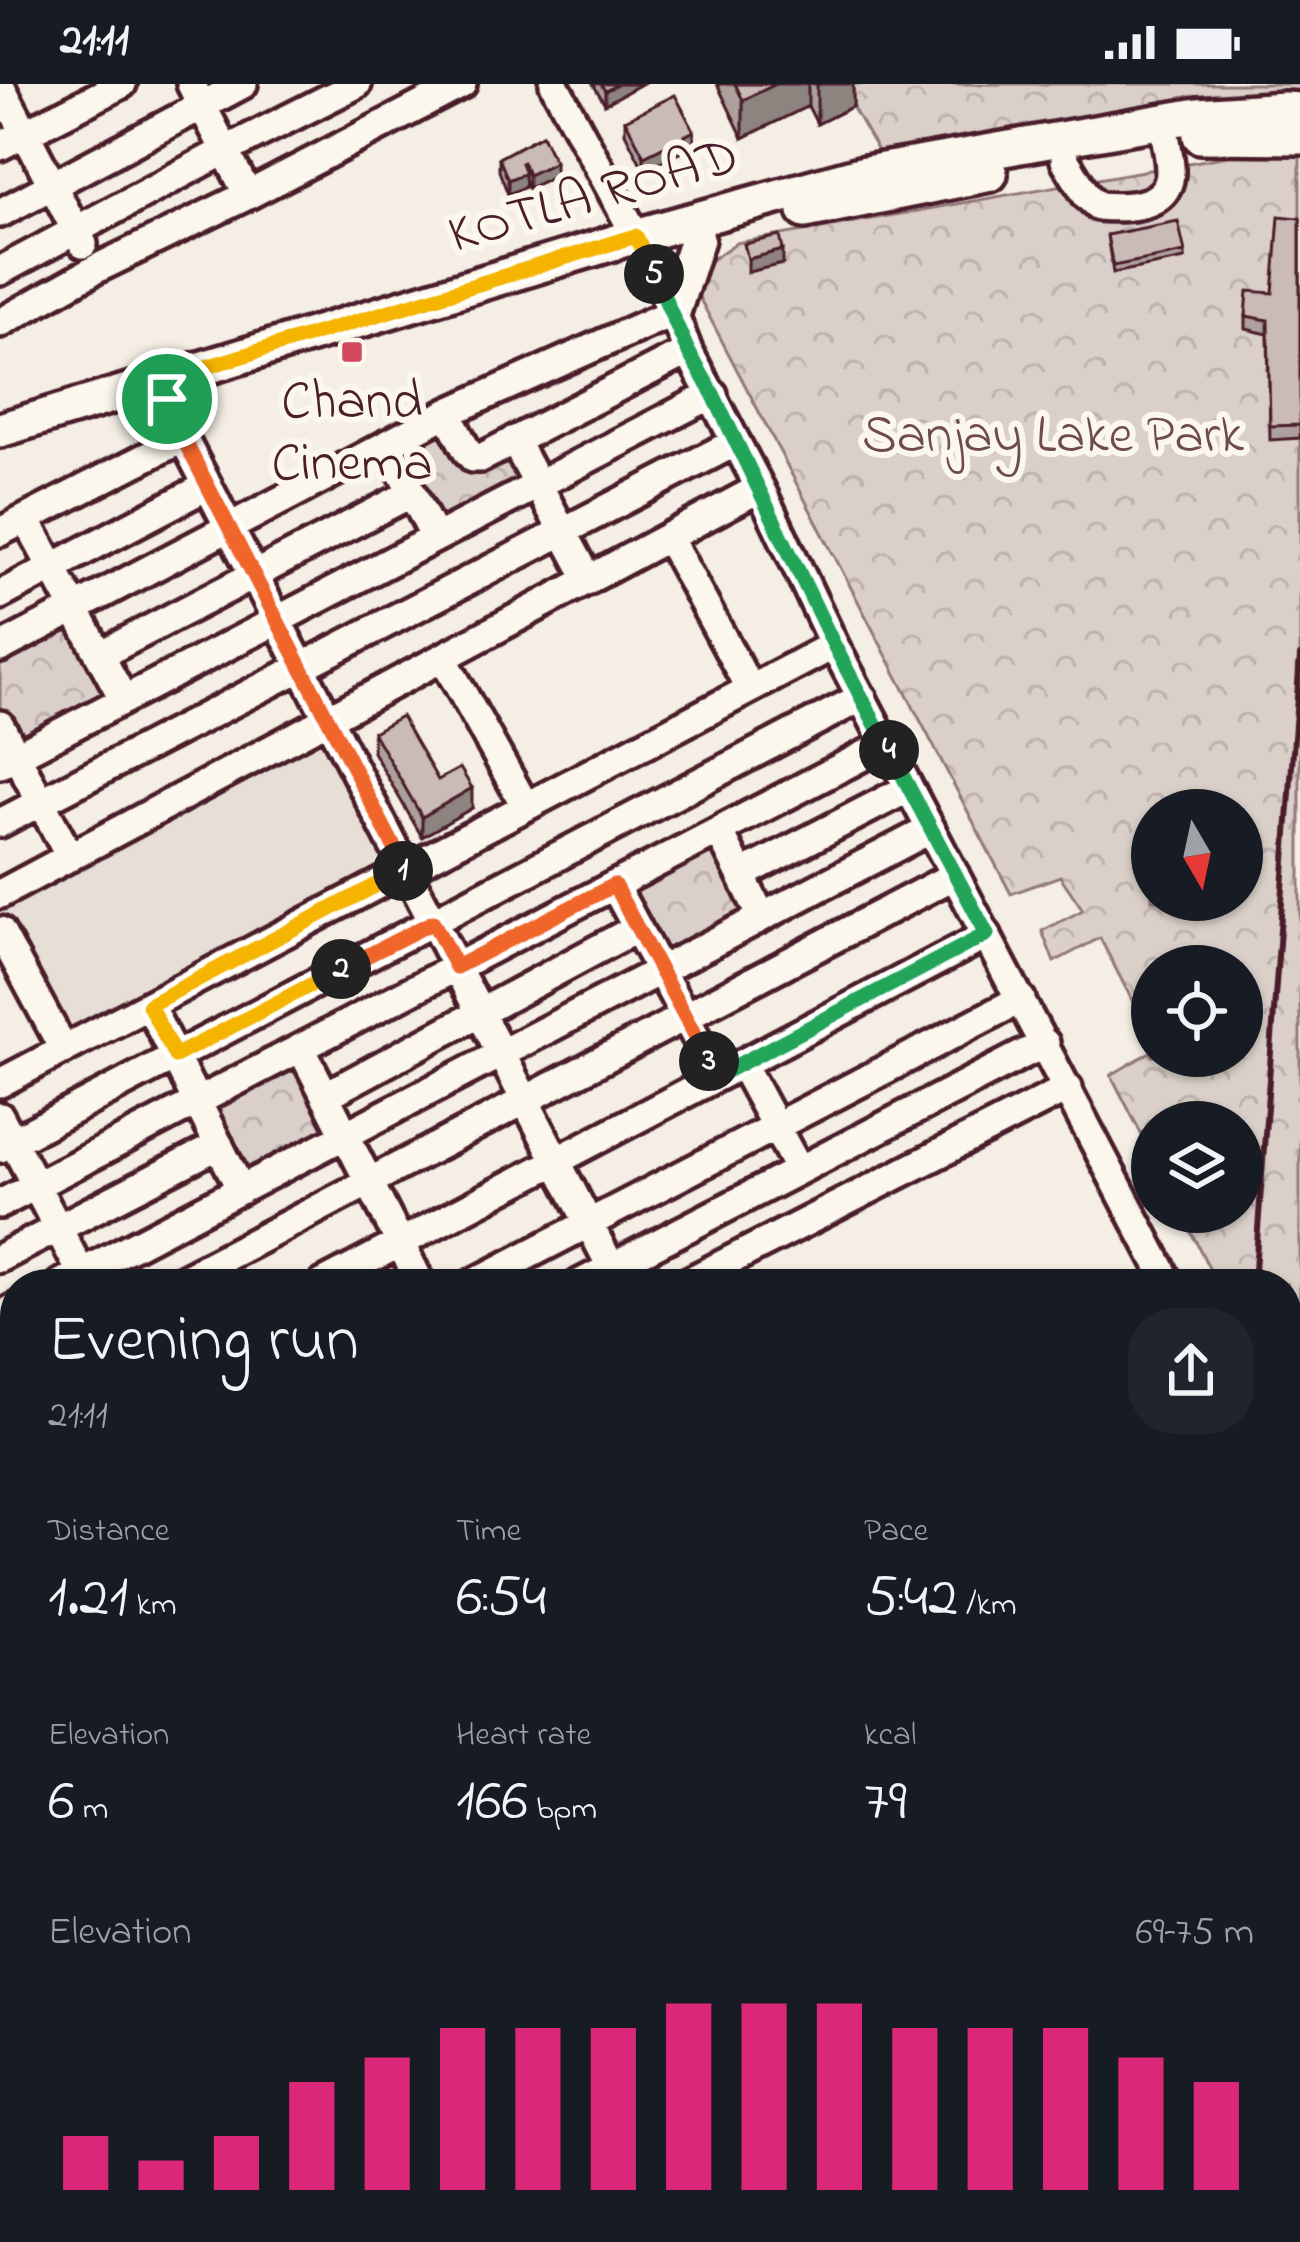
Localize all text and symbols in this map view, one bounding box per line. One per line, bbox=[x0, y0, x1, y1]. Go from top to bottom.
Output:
text: 21:11 bbox=[60, 9, 129, 75]
street label: KOTLA ROAD bbox=[440, 119, 748, 277]
pin: 5 bbox=[624, 244, 684, 304]
text: 5 bbox=[645, 250, 663, 298]
marker: Chand Cinema bbox=[339, 339, 365, 365]
pin bbox=[116, 348, 218, 450]
place label: Chand Cinema bbox=[271, 365, 433, 505]
icon: arrive bbox=[134, 366, 200, 432]
park label: Sanjay Lake Park bbox=[862, 399, 1244, 477]
pin: 4 bbox=[859, 720, 919, 780]
text: 4 bbox=[882, 726, 896, 774]
north arrow bbox=[1131, 789, 1263, 921]
map controls bbox=[1131, 789, 1263, 1233]
pin: 1 bbox=[373, 841, 433, 901]
text: 1 bbox=[398, 847, 408, 895]
pin: 2 bbox=[311, 939, 371, 999]
text: 2 bbox=[333, 945, 349, 993]
button: locate bbox=[1131, 945, 1263, 1077]
pin: 3 bbox=[679, 1031, 739, 1091]
text: 3 bbox=[702, 1037, 716, 1085]
button: layers bbox=[1131, 1101, 1263, 1233]
text: Evening run bbox=[48, 1295, 359, 1391]
button: share bbox=[1128, 1308, 1254, 1434]
text: 21:11 bbox=[48, 1388, 108, 1445]
text: Distance bbox=[48, 1508, 170, 1556]
text: Time bbox=[456, 1508, 521, 1556]
text: Pace bbox=[864, 1508, 928, 1556]
text: 1.21 bbox=[48, 1556, 128, 1643]
text: 6:54 bbox=[456, 1556, 547, 1643]
text: 5:42 bbox=[864, 1556, 958, 1643]
text: km bbox=[128, 1582, 177, 1630]
text: /km bbox=[958, 1582, 1017, 1630]
text: Elevation bbox=[48, 1712, 169, 1760]
text: Heart rate bbox=[456, 1712, 591, 1760]
text: kcal bbox=[864, 1712, 916, 1760]
text: 6 bbox=[48, 1760, 74, 1847]
text: 166 bbox=[456, 1760, 528, 1847]
text: 79 bbox=[864, 1760, 907, 1847]
text: m bbox=[74, 1786, 108, 1834]
text: bpm bbox=[528, 1786, 597, 1834]
text: Elevation bbox=[48, 1905, 191, 1962]
text: 69–75 m bbox=[1135, 1905, 1254, 1962]

